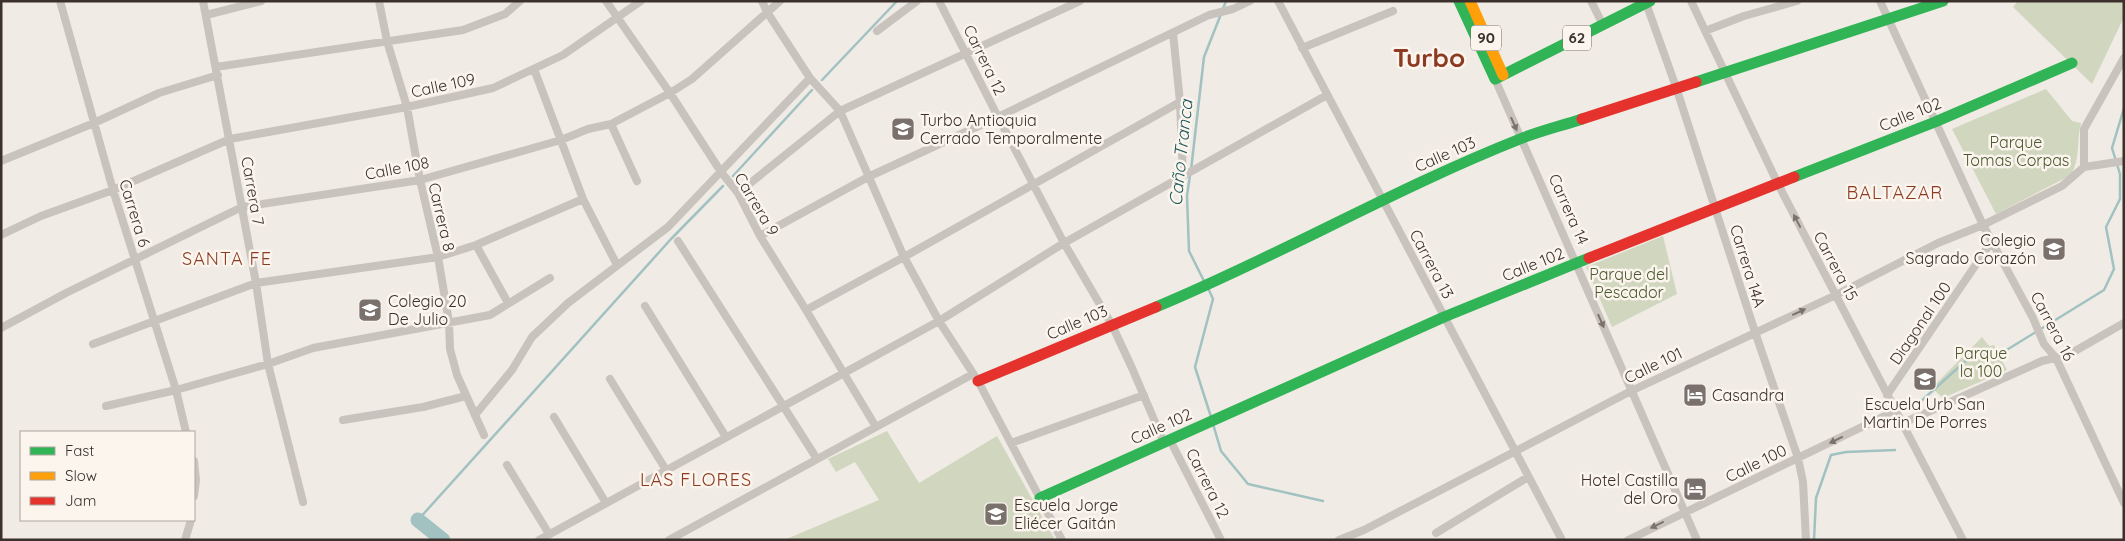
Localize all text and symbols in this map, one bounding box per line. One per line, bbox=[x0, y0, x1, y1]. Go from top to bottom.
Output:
street label: Carrera 12 bbox=[959, 21, 1011, 99]
road number: 90 bbox=[1471, 26, 1501, 50]
road number: 62 bbox=[1563, 26, 1591, 50]
district label: Turbo bbox=[1393, 41, 1465, 74]
street label: Calle 109 bbox=[409, 68, 477, 102]
street label: Calle 102 bbox=[1876, 92, 1944, 135]
water label: Caño Tranca bbox=[1163, 98, 1198, 207]
place label: Turbo Antioquia Cerrado Temporalmente bbox=[920, 110, 1102, 148]
school or university icon: Turbo Antioquia Cerrado Temporalmente bbox=[890, 116, 916, 142]
one-way arrow bbox=[1511, 117, 1519, 131]
street label: Calle 103 bbox=[1411, 132, 1479, 176]
park label: Parque Tomas Corpas bbox=[1963, 132, 2069, 170]
street label: Calle 108 bbox=[363, 152, 431, 184]
street label: Carrera 7 bbox=[237, 155, 269, 227]
street label: Carrera 9 bbox=[730, 169, 784, 239]
street label: Carrera 14 bbox=[1545, 171, 1593, 247]
street label: Carrera 6 bbox=[115, 177, 155, 250]
street label: Carrera 8 bbox=[424, 181, 460, 253]
district label: BALTAZAR bbox=[1847, 181, 1943, 204]
one-way arrow bbox=[1793, 214, 1801, 228]
street label: Carrera 14A bbox=[1726, 222, 1770, 310]
street label: Carrera 13 bbox=[1405, 226, 1459, 302]
street label: Carrera 15 bbox=[1809, 228, 1863, 304]
place label: Colegio Sagrado Corazón bbox=[1906, 230, 2036, 268]
school or university icon: Colegio Sagrado Corazón bbox=[2041, 236, 2067, 262]
street label: Calle 102 bbox=[1499, 242, 1567, 285]
district label: SANTA FE bbox=[182, 247, 272, 270]
park label: Parque del Pescador bbox=[1589, 264, 1669, 302]
street label: Diagonal 100 bbox=[1885, 278, 1955, 368]
street label: Carrera 16 bbox=[2026, 288, 2080, 364]
place label: Colegio 20 De Julio bbox=[388, 291, 466, 329]
school or university icon: Colegio 20 De Julio bbox=[357, 297, 383, 323]
street label: Calle 103 bbox=[1043, 300, 1111, 344]
one-way arrow bbox=[1792, 308, 1806, 316]
one-way arrow bbox=[1597, 314, 1605, 328]
street label: Calle 101 bbox=[1621, 342, 1685, 388]
park label: Parque la 100 bbox=[1955, 343, 2007, 381]
school or university icon: Escuela Urb San Martin De Porres bbox=[1912, 366, 1938, 392]
hotel icon: Casandra bbox=[1682, 382, 1708, 408]
place label: Casandra bbox=[1712, 385, 1784, 405]
place label: Escuela Urb San Martin De Porres bbox=[1863, 394, 1987, 432]
street label: Calle 102 bbox=[1127, 404, 1195, 448]
legend bbox=[20, 431, 195, 521]
one-way arrow bbox=[1828, 436, 1843, 444]
street label: Calle 100 bbox=[1722, 440, 1790, 486]
text: Fast bbox=[65, 441, 94, 460]
street label: Carrera 12 bbox=[1182, 445, 1234, 522]
text: Slow bbox=[65, 466, 97, 485]
district label: LAS FLORES bbox=[640, 468, 752, 491]
place label: Hotel Castilla del Oro bbox=[1581, 470, 1678, 508]
hotel icon: Hotel Castilla del Oro bbox=[1682, 476, 1708, 502]
text: Jam bbox=[65, 491, 96, 510]
place label: Escuela Jorge Eliécer Gaitán bbox=[1014, 495, 1118, 533]
school or university icon: Escuela Jorge Eliécer Gaitán bbox=[983, 501, 1009, 527]
one-way arrow bbox=[1650, 521, 1665, 530]

